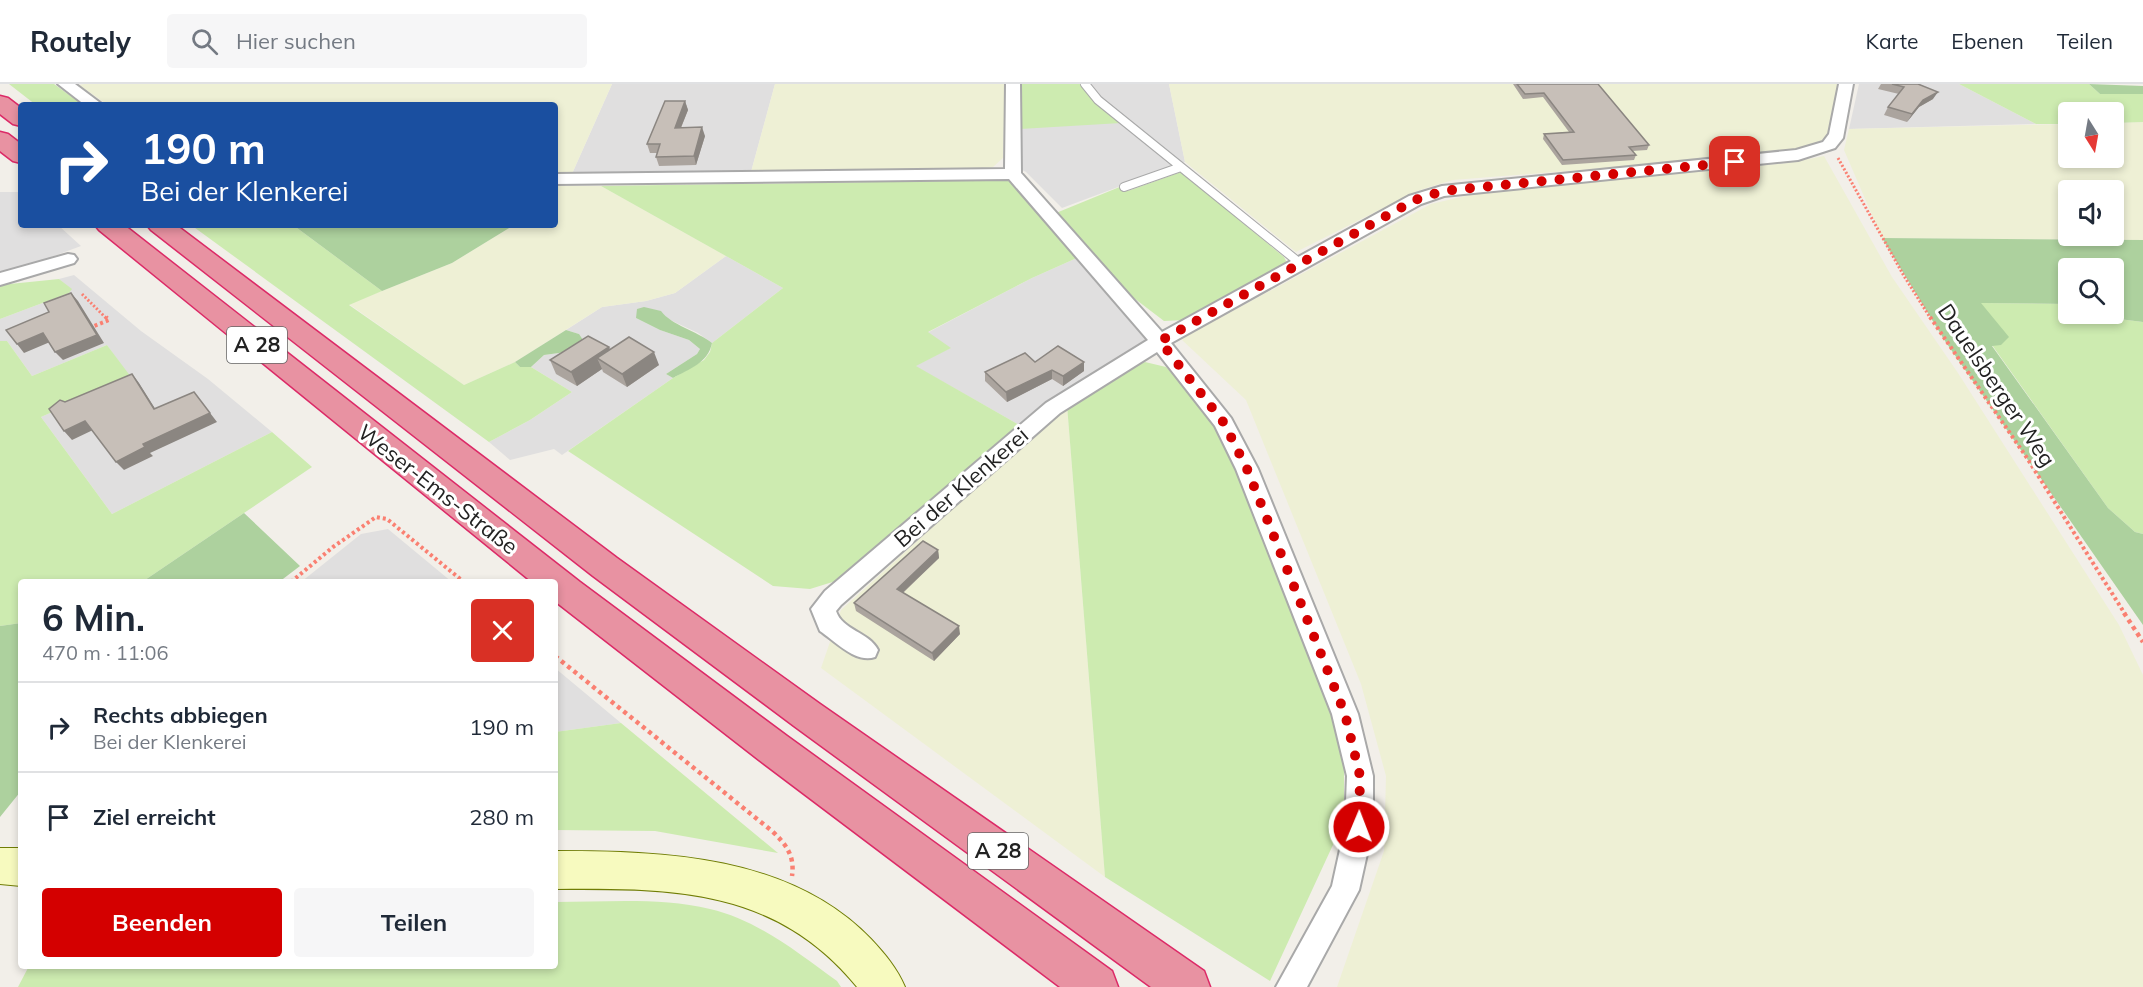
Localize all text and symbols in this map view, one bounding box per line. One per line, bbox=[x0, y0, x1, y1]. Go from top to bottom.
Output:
search box bbox=[167, 14, 587, 68]
text: Routely bbox=[30, 24, 131, 59]
icon: search bbox=[188, 25, 221, 58]
text: Hier suchen bbox=[236, 27, 356, 55]
text: Karte bbox=[1866, 28, 1918, 54]
text: Ebenen bbox=[1951, 28, 2024, 54]
text: Teilen bbox=[2057, 28, 2113, 54]
north arrow bbox=[2058, 102, 2124, 168]
map controls bbox=[2058, 102, 2124, 324]
text: 190 m bbox=[141, 122, 266, 175]
icon: right bbox=[42, 126, 120, 204]
pin bbox=[1709, 136, 1760, 187]
icon: arrive bbox=[1718, 145, 1751, 178]
text: Bei der Klenkerei bbox=[141, 174, 348, 208]
button: sound bbox=[2058, 180, 2124, 246]
button: search bbox=[2058, 258, 2124, 324]
street label: Dauelsberger Weg bbox=[1932, 298, 2062, 472]
road number: A 28 bbox=[227, 327, 287, 363]
street label: Weser-Ems-Straße bbox=[352, 418, 524, 560]
street label: Bei der Klenkerei bbox=[888, 421, 1034, 553]
text: 6 Min. bbox=[42, 595, 145, 640]
button: close bbox=[471, 599, 534, 662]
text: 470 m · 11:06 bbox=[42, 640, 168, 665]
text: Rechts abbiegen bbox=[93, 701, 268, 729]
icon: right bbox=[42, 711, 75, 744]
text: 190 m bbox=[469, 713, 534, 741]
text: Bei der Klenkerei bbox=[93, 729, 247, 754]
position arrow bbox=[1327, 795, 1391, 859]
icon: arrive bbox=[42, 801, 75, 834]
text: Ziel erreicht bbox=[93, 803, 216, 831]
text: 280 m bbox=[469, 803, 534, 831]
road number: A 28 bbox=[968, 833, 1028, 869]
button: Beenden bbox=[42, 888, 282, 957]
button: Teilen bbox=[294, 888, 534, 957]

